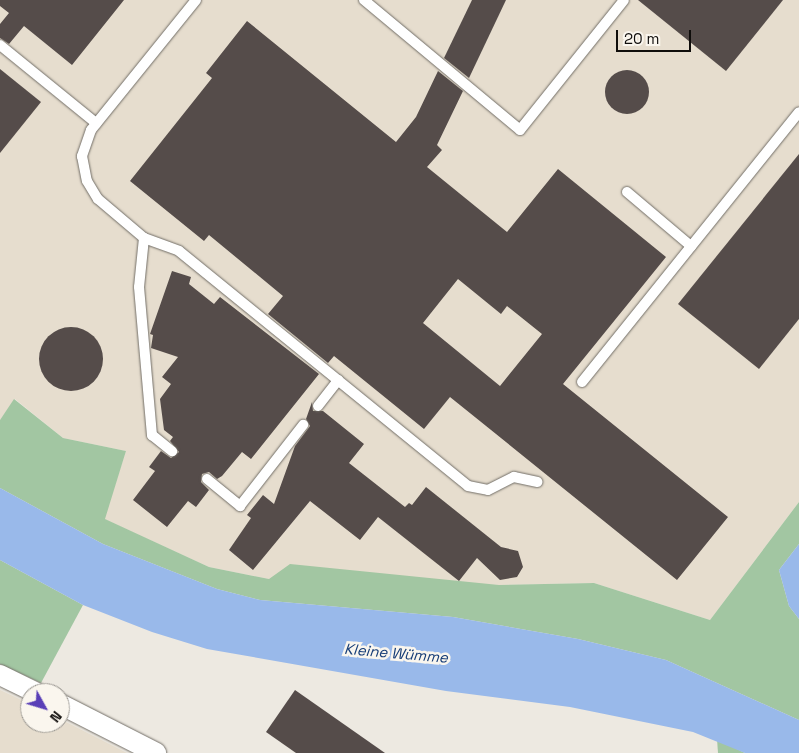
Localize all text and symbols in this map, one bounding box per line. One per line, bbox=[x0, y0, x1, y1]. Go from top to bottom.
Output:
scale bar bbox=[619, 20, 694, 52]
text: 20 m bbox=[624, 29, 659, 48]
water label: Kleine Wümme bbox=[343, 639, 449, 667]
north arrow bbox=[20, 683, 70, 733]
text: N bbox=[46, 707, 66, 726]

